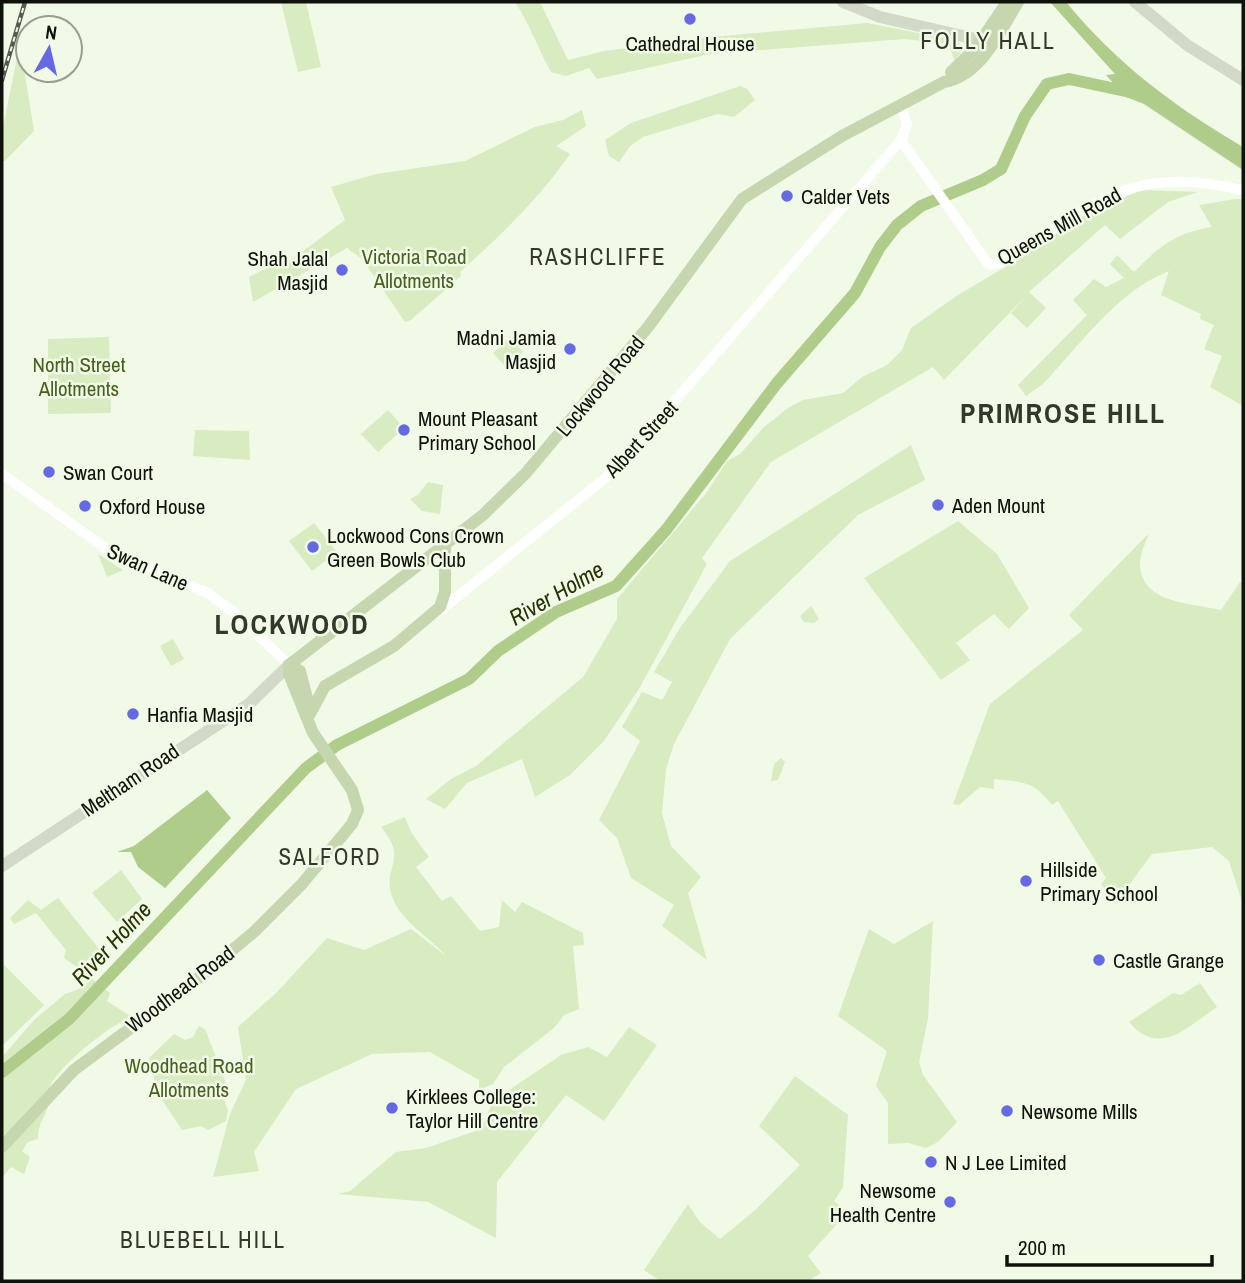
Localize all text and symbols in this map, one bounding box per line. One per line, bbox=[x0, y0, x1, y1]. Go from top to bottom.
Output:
marker: Cathedral House bbox=[682, 11, 698, 27]
north arrow bbox=[14, 14, 84, 84]
text: N bbox=[44, 19, 59, 46]
district label: FOLLY HALL bbox=[920, 24, 1056, 56]
place label: Cathedral House bbox=[625, 29, 755, 58]
street label: Queens Mill Road bbox=[992, 180, 1126, 272]
place label: Calder Vets bbox=[801, 182, 890, 211]
marker: Calder Vets bbox=[779, 188, 795, 204]
district label: RASHCLIFFE bbox=[529, 241, 667, 272]
park label: Victoria Road Allotments bbox=[362, 242, 467, 295]
place label: Shah Jalal Masjid bbox=[248, 244, 328, 297]
marker: Shah Jalal Masjid bbox=[334, 262, 350, 278]
place label: Madni Jamia Masjid bbox=[456, 323, 556, 376]
street label: Lockwood Road bbox=[549, 329, 651, 443]
marker: Madni Jamia Masjid bbox=[562, 341, 578, 357]
park label: North Street Allotments bbox=[33, 350, 126, 403]
street label: Albert Street bbox=[597, 394, 684, 485]
district label: PRIMROSE HILL bbox=[960, 394, 1166, 432]
place label: Mount Pleasant Primary School bbox=[418, 404, 538, 457]
marker: Mount Pleasant Primary School bbox=[396, 422, 412, 438]
place label: Swan Court bbox=[63, 458, 153, 487]
marker: Swan Court bbox=[41, 464, 57, 480]
place label: Aden Mount bbox=[951, 491, 1045, 520]
place label: Oxford House bbox=[99, 492, 205, 521]
marker: Aden Mount bbox=[930, 497, 946, 513]
marker: Oxford House bbox=[77, 498, 93, 514]
place label: Lockwood Cons Crown Green Bowls Club bbox=[327, 521, 504, 574]
street label: Swan Lane bbox=[103, 536, 193, 598]
marker: Lockwood Cons Crown Green Bowls Club bbox=[305, 539, 321, 555]
water label: River Holme bbox=[503, 553, 609, 633]
district label: LOCKWOOD bbox=[214, 605, 370, 643]
place label: Hanfia Masjid bbox=[147, 700, 253, 729]
marker: Hanfia Masjid bbox=[125, 706, 141, 722]
street label: Meltham Road bbox=[75, 737, 185, 823]
district label: SALFORD bbox=[278, 841, 382, 872]
place label: Hillside Primary School bbox=[1040, 855, 1158, 908]
marker: Hillside Primary School bbox=[1018, 873, 1034, 889]
water label: River Holme bbox=[64, 894, 158, 992]
street label: Woodhead Road bbox=[120, 939, 240, 1039]
place label: Castle Grange bbox=[1113, 946, 1224, 975]
marker: Castle Grange bbox=[1091, 952, 1107, 968]
park label: Woodhead Road Allotments bbox=[125, 1051, 253, 1104]
place label: Kirklees College: Taylor Hill Centre bbox=[406, 1082, 538, 1135]
place label: Newsome Mills bbox=[1021, 1097, 1138, 1126]
marker: Kirklees College: Taylor Hill Centre bbox=[384, 1100, 400, 1116]
marker: Newsome Mills bbox=[999, 1103, 1015, 1119]
place label: N J Lee Limited bbox=[945, 1148, 1067, 1177]
marker: N J Lee Limited bbox=[923, 1154, 939, 1170]
place label: Newsome Health Centre bbox=[830, 1176, 936, 1229]
marker: Newsome Health Centre bbox=[942, 1194, 958, 1210]
district label: BLUEBELL HILL bbox=[120, 1224, 286, 1255]
scale bar bbox=[1007, 1224, 1212, 1268]
text: 200 m bbox=[1018, 1233, 1066, 1262]

